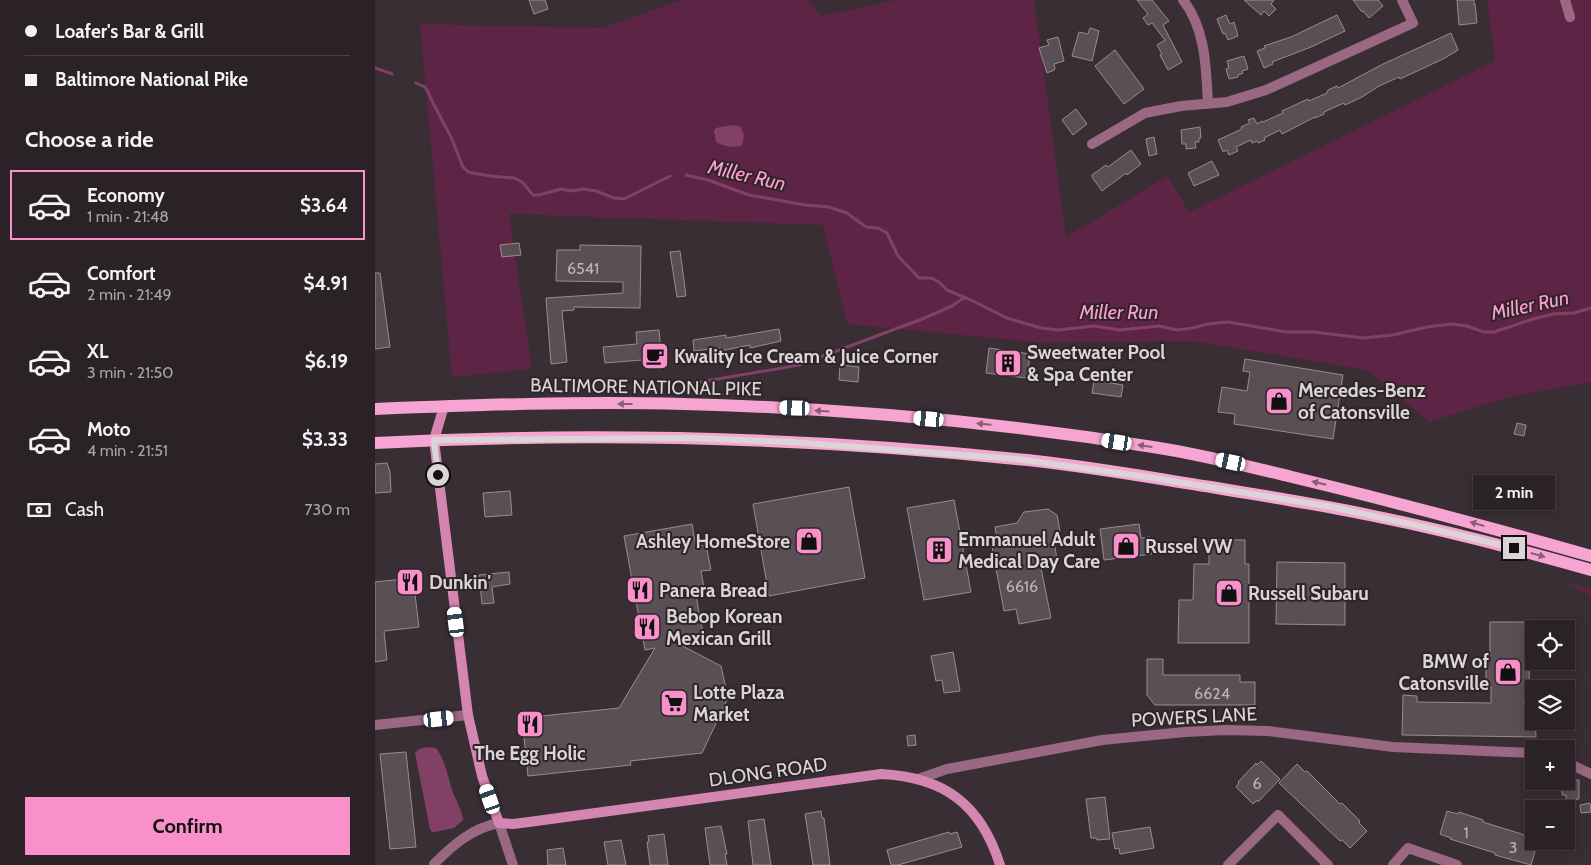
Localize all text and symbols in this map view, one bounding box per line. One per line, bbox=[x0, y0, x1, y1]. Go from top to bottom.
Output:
text: Loafer's Bar & Grill bbox=[55, 20, 204, 43]
text: Baltimore National Pike bbox=[55, 68, 248, 91]
text: Choose a ride bbox=[25, 126, 154, 153]
water label: Miller Run bbox=[705, 154, 788, 196]
icon: car bbox=[27, 183, 72, 228]
text: Economy bbox=[87, 184, 165, 207]
text: $3.64 bbox=[300, 194, 348, 217]
text: 1 min · 21:48 bbox=[87, 207, 169, 226]
house number: 6541 bbox=[567, 259, 599, 278]
icon: car bbox=[27, 261, 72, 306]
text: Comfort bbox=[87, 262, 156, 285]
text: $4.91 bbox=[304, 272, 348, 295]
text: 2 min · 21:49 bbox=[87, 285, 172, 304]
water label: Miller Run bbox=[1488, 285, 1571, 325]
water label: Miller Run bbox=[1079, 300, 1158, 324]
icon: car bbox=[27, 339, 72, 384]
text: XL bbox=[87, 340, 108, 363]
cafe icon: Kwality Ice Cream & Juice Corner bbox=[640, 341, 670, 371]
place label: Sweetwater Pool & Spa Center bbox=[1027, 341, 1165, 386]
place label: Kwality Ice Cream & Juice Corner bbox=[674, 345, 939, 368]
building icon: Sweetwater Pool & Spa Center bbox=[993, 348, 1023, 378]
text: $6.19 bbox=[305, 350, 348, 373]
text: 3 min · 21:50 bbox=[87, 363, 173, 382]
street label: BALTIMORE NATIONAL PIKE bbox=[530, 373, 762, 401]
place label: Mercedes-Benz of Catonsville bbox=[1298, 379, 1426, 424]
shop icon: Mercedes-Benz of Catonsville bbox=[1264, 386, 1294, 416]
one-way arrow bbox=[617, 400, 633, 408]
car bbox=[779, 400, 810, 416]
one-way arrow bbox=[814, 406, 830, 414]
car bbox=[913, 410, 944, 428]
icon: car bbox=[27, 417, 72, 462]
text: Moto bbox=[87, 418, 131, 441]
one-way arrow bbox=[976, 420, 992, 428]
text: $3.33 bbox=[302, 428, 348, 451]
car bbox=[1101, 432, 1132, 452]
text: 4 min · 21:51 bbox=[87, 441, 168, 460]
one-way arrow bbox=[1137, 441, 1153, 449]
car bbox=[1214, 452, 1247, 472]
route start bbox=[427, 464, 449, 486]
callout: 2 min bbox=[1473, 476, 1555, 510]
one-way arrow bbox=[1312, 479, 1327, 487]
text: 2 min bbox=[1495, 483, 1533, 502]
icon: cash bbox=[25, 496, 53, 524]
text: Cash bbox=[65, 498, 104, 521]
text: 730 m bbox=[304, 500, 350, 519]
one-way arrow bbox=[1469, 520, 1484, 528]
shop icon: Ashley HomeStore bbox=[794, 526, 824, 556]
place label: Emmanuel Adult Medical Day Care bbox=[958, 528, 1100, 573]
place label: Ashley HomeStore bbox=[636, 530, 790, 553]
shop icon: Russel VW bbox=[1111, 531, 1141, 561]
building icon: Emmanuel Adult Medical Day Care bbox=[924, 535, 954, 565]
place label: Russel VW bbox=[1145, 535, 1233, 558]
route end bbox=[1503, 537, 1525, 559]
one-way arrow bbox=[1531, 552, 1546, 560]
restaurant icon: Dunkin' bbox=[395, 567, 425, 597]
place label: Dunkin' bbox=[429, 571, 491, 594]
restaurant icon: Panera Bread bbox=[625, 575, 655, 605]
house number: 6616 bbox=[1006, 577, 1038, 596]
shop icon: Russell Subaru bbox=[1214, 578, 1244, 608]
place label: Panera Bread bbox=[659, 579, 768, 602]
place label: Russell Subaru bbox=[1248, 582, 1369, 605]
place label: Bebop Korean Mexican Grill bbox=[666, 605, 782, 650]
car bbox=[446, 606, 465, 638]
restaurant icon: Bebop Korean Mexican Grill bbox=[632, 612, 662, 642]
map controls bbox=[1525, 620, 1575, 850]
button: locate bbox=[1525, 620, 1575, 670]
place label: BMW of Catonsville bbox=[1399, 650, 1490, 695]
shop icon: BMW of Catonsville bbox=[1493, 657, 1523, 687]
button: layers bbox=[1525, 680, 1575, 730]
place label: Lotte Plaza Market bbox=[693, 681, 785, 726]
house number: 6624 bbox=[1194, 684, 1230, 703]
supermarket icon: Lotte Plaza Market bbox=[659, 688, 689, 718]
street label: POWERS LANE bbox=[1131, 702, 1257, 732]
restaurant icon: The Egg Holic bbox=[515, 709, 545, 739]
car bbox=[423, 710, 454, 728]
button: + bbox=[1525, 740, 1575, 790]
place label: The Egg Holic bbox=[474, 742, 586, 765]
street label: DLONG ROAD bbox=[707, 752, 829, 792]
house number: 6 bbox=[1252, 774, 1262, 793]
car bbox=[478, 782, 501, 816]
button: Confirm bbox=[25, 797, 350, 855]
button: − bbox=[1525, 800, 1575, 850]
house number: 1 bbox=[1463, 823, 1469, 842]
house number: 3 bbox=[1509, 838, 1517, 857]

